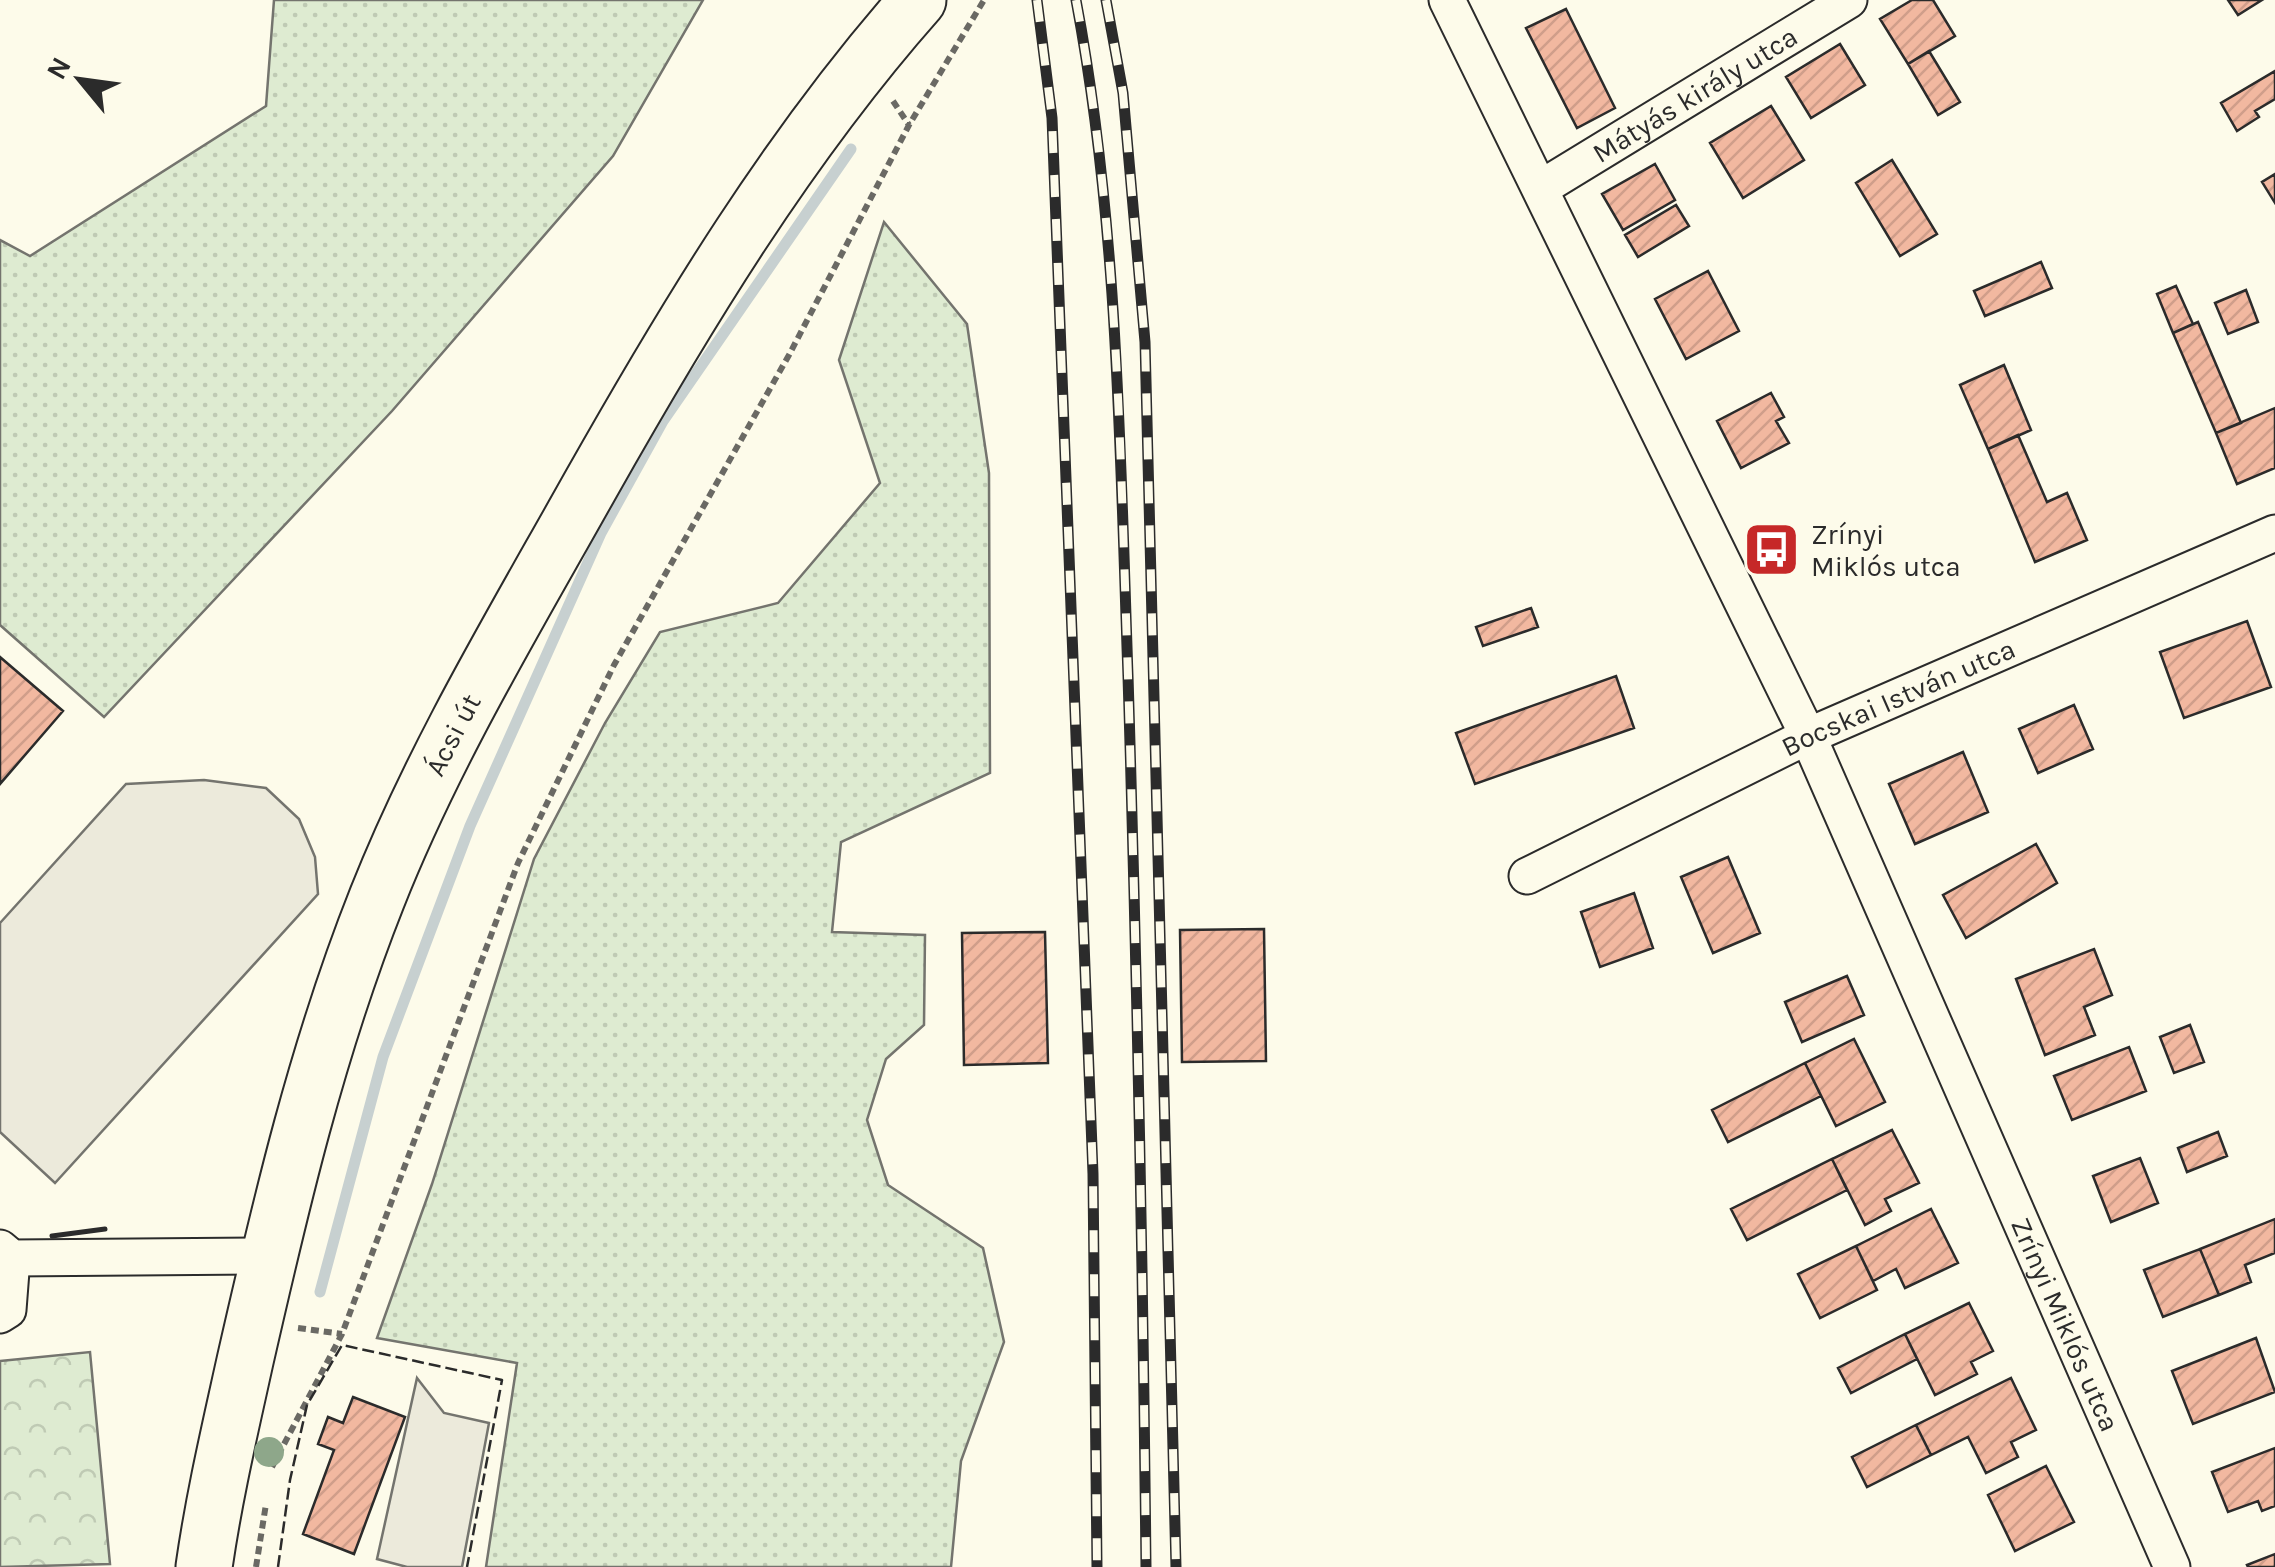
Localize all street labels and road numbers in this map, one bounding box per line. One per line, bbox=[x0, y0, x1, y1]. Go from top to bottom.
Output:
street label: Mátyás király utca bbox=[1586, 19, 1803, 169]
street label: Bocskai István utca bbox=[1776, 632, 2020, 763]
street label: Ácsi út bbox=[417, 688, 487, 781]
street label: Zrínyi Miklós utca bbox=[2004, 1212, 2127, 1436]

